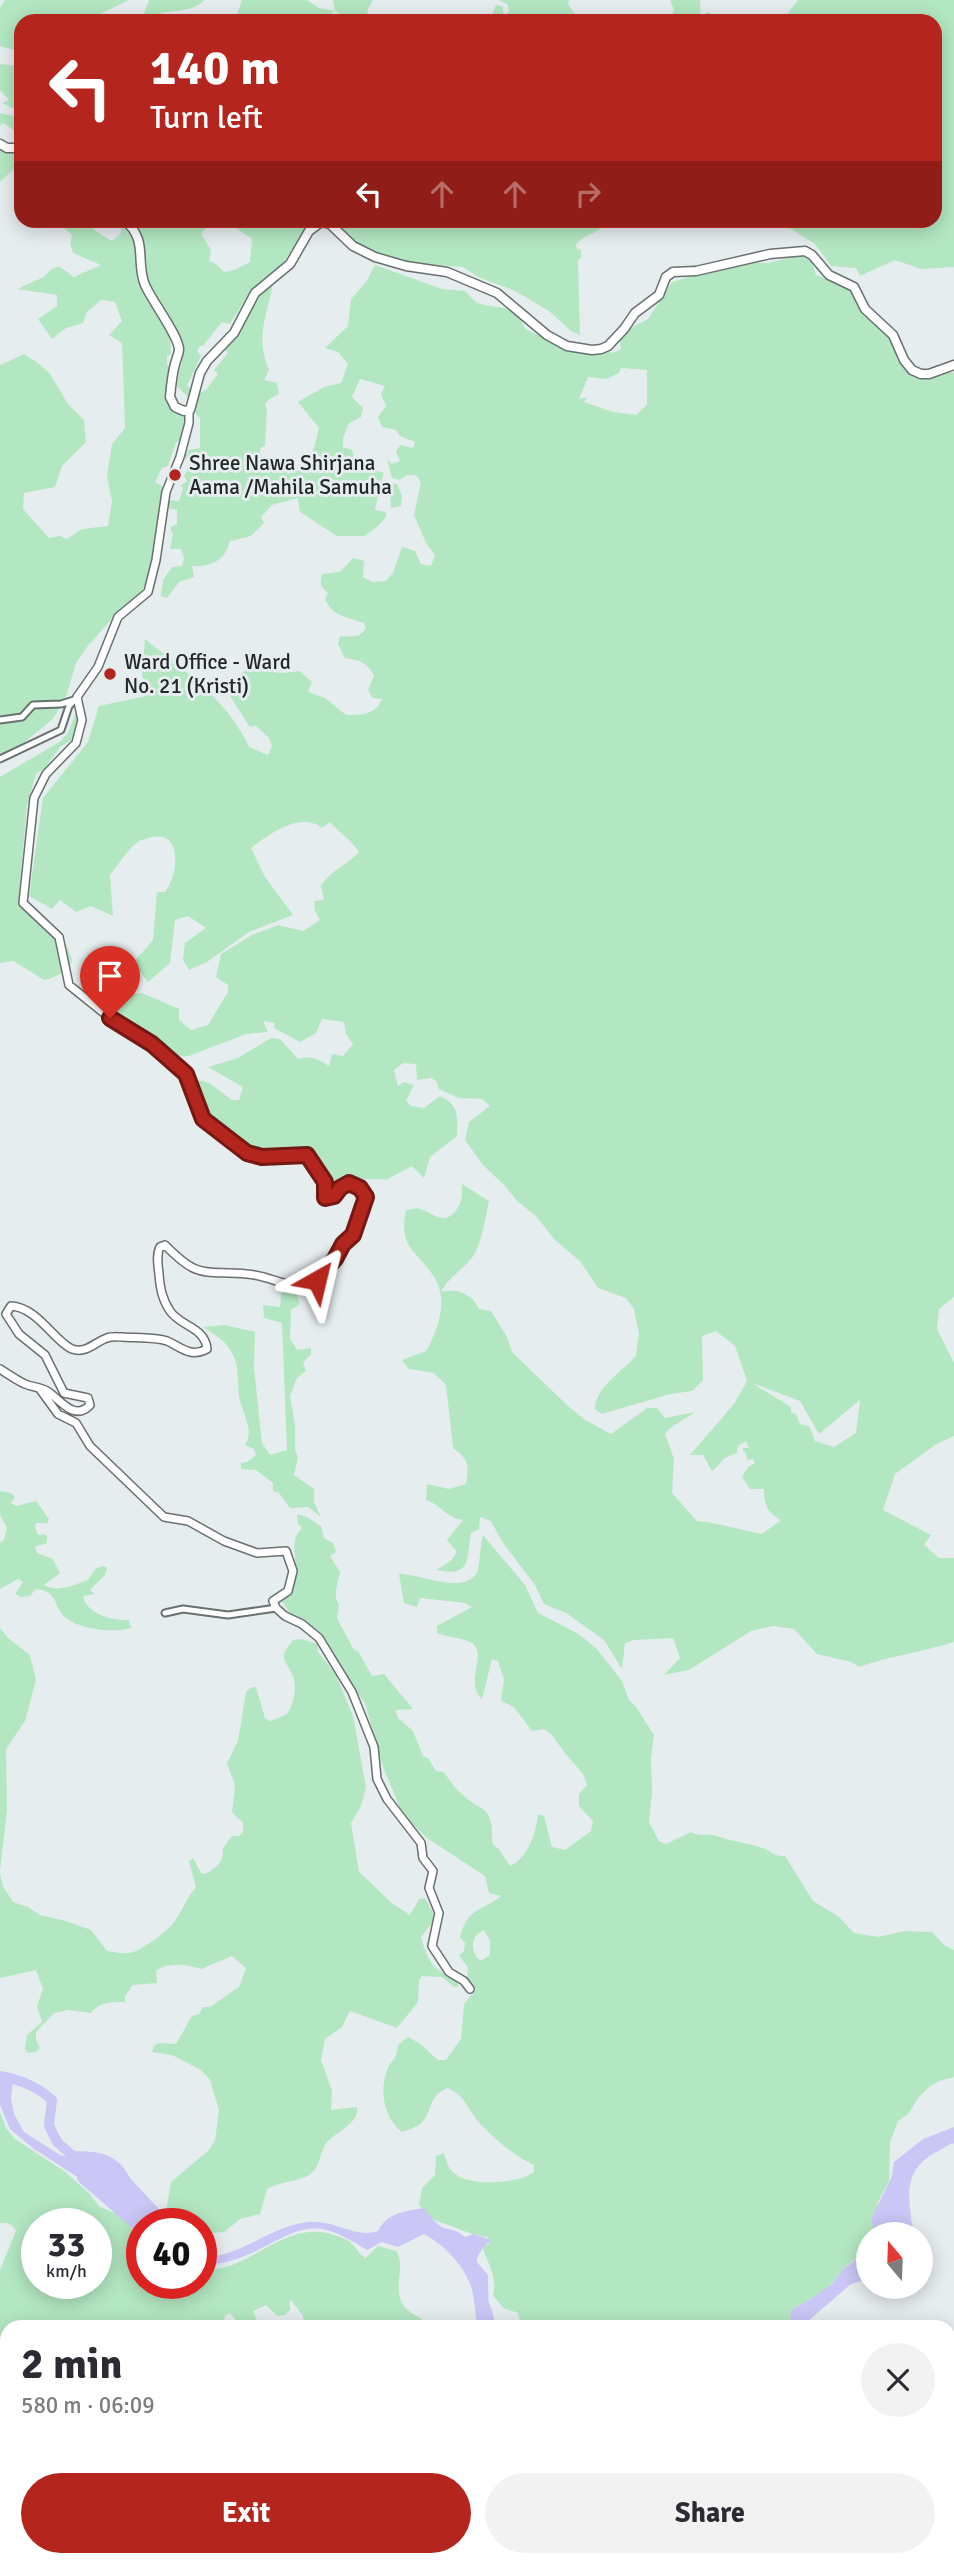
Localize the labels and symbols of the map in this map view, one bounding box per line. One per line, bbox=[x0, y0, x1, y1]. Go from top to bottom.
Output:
place label: Shree Nawa Shirjana Aama /Mahila Samuha bbox=[189, 450, 392, 500]
marker: Shree Nawa Shirjana Aama /Mahila Samuha bbox=[167, 467, 183, 483]
place label: Ward Office - Ward No. 21 (Kristi) bbox=[124, 649, 291, 699]
marker: Ward Office - Ward No. 21 (Kristi) bbox=[102, 666, 118, 682]
pin bbox=[80, 946, 140, 1018]
position arrow bbox=[280, 1243, 354, 1317]
speed limit sign: 40 bbox=[126, 2208, 217, 2299]
north arrow bbox=[856, 2222, 933, 2300]

